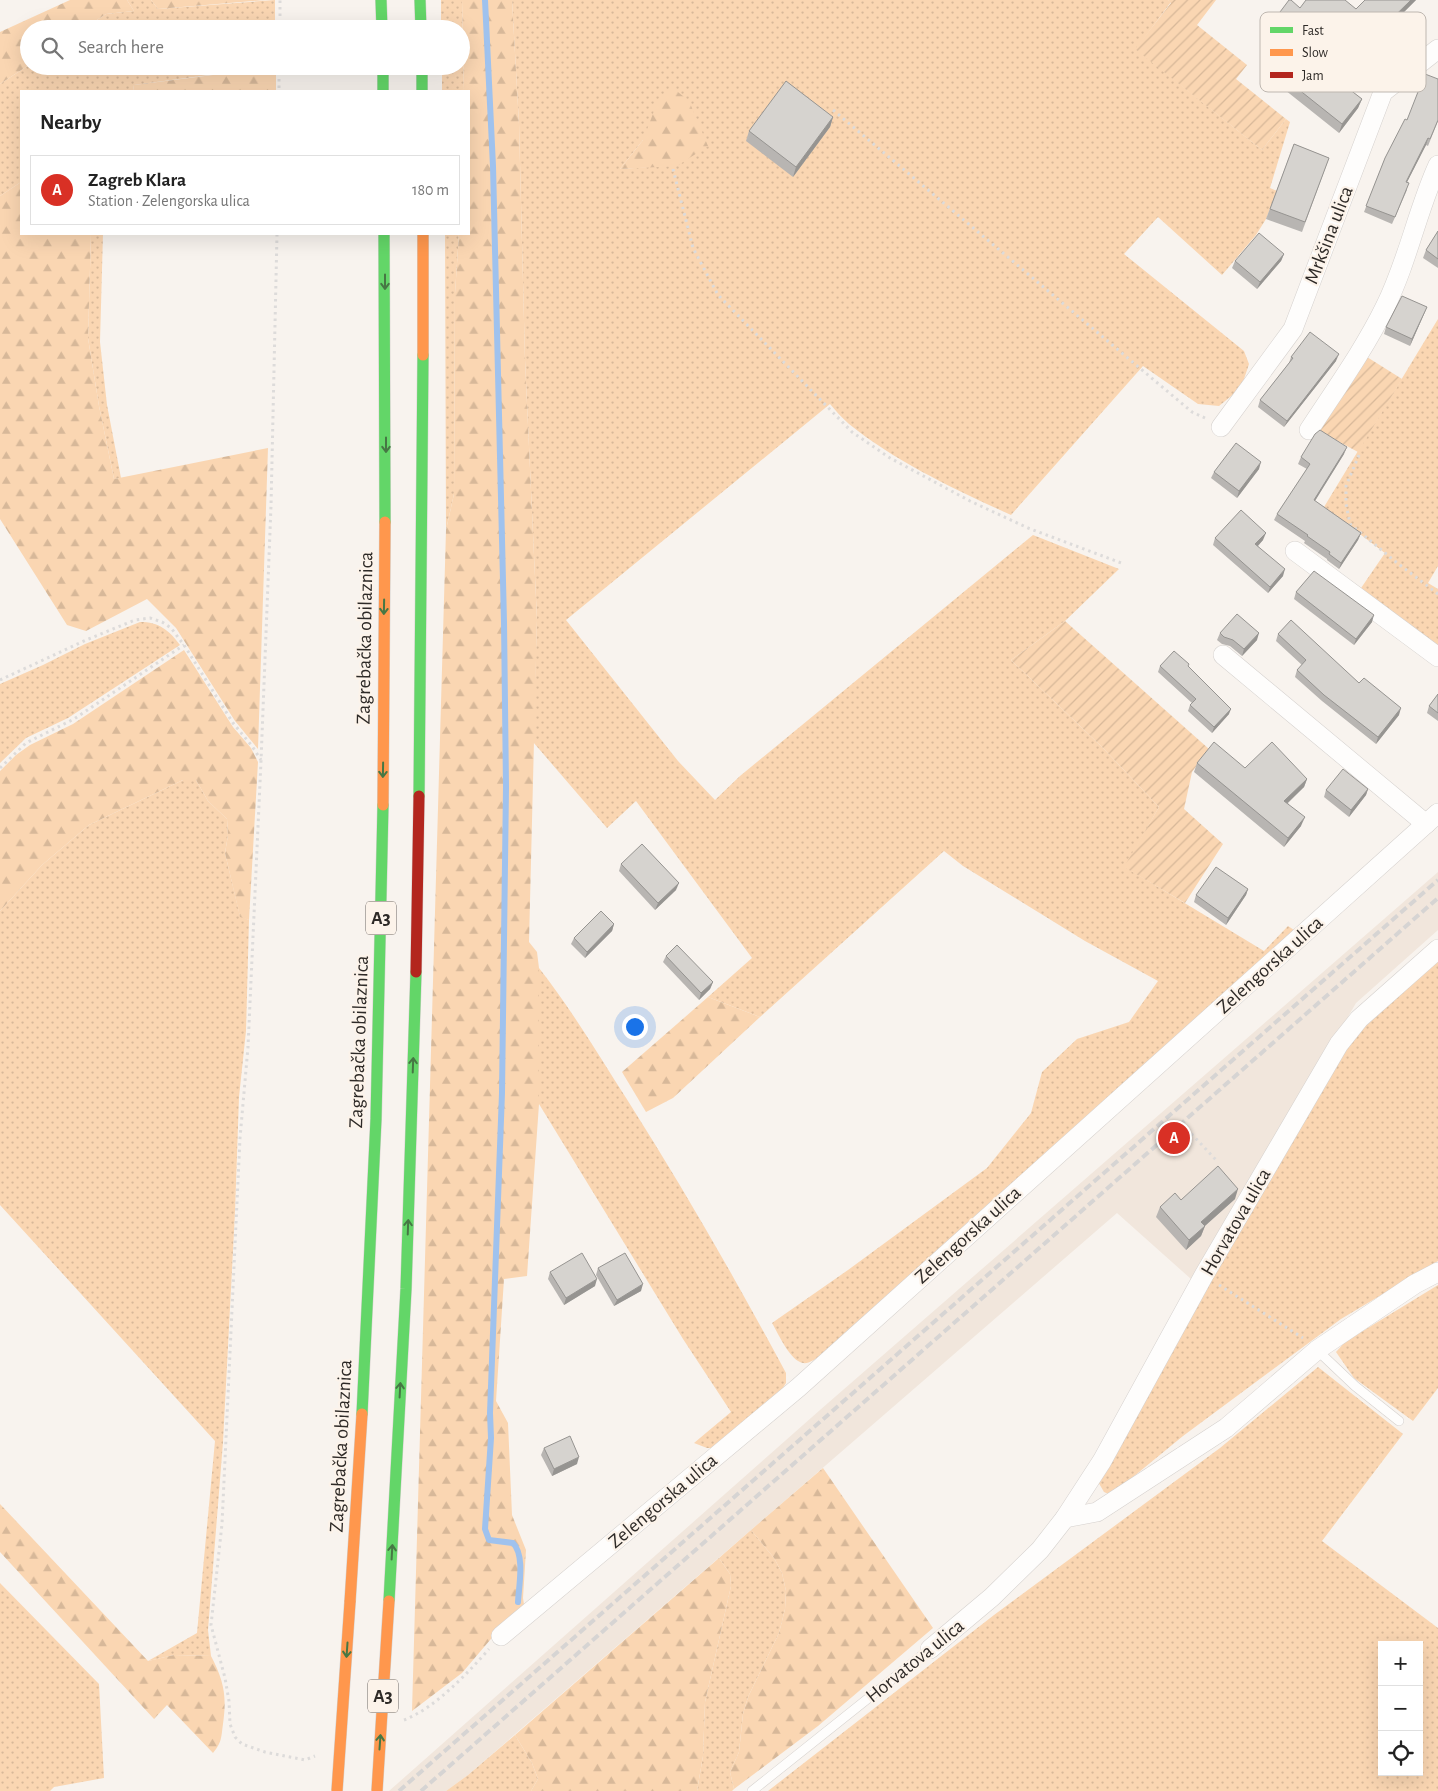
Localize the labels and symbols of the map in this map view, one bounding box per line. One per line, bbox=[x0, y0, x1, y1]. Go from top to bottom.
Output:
legend bbox=[1260, 12, 1426, 92]
text: Fast bbox=[1302, 24, 1324, 38]
text: Slow bbox=[1302, 46, 1329, 60]
text: Jam bbox=[1302, 69, 1324, 83]
street label: Mrkšina ulica bbox=[1301, 183, 1357, 287]
one-way arrow bbox=[380, 274, 389, 290]
one-way arrow bbox=[381, 436, 391, 453]
street label: Zagrebačka obilaznica bbox=[353, 551, 377, 725]
one-way arrow bbox=[380, 599, 389, 615]
one-way arrow bbox=[378, 762, 388, 778]
road number: A3 bbox=[366, 901, 396, 934]
street label: Zelengorska ulica bbox=[1213, 912, 1327, 1018]
street label: Zagrebačka obilaznica bbox=[346, 955, 372, 1129]
your location bbox=[622, 1014, 648, 1040]
one-way arrow bbox=[408, 1057, 418, 1074]
pin: A bbox=[1158, 1119, 1190, 1157]
street label: Horvatova ulica bbox=[1197, 1165, 1275, 1279]
street label: Zelengorska ulica bbox=[911, 1182, 1025, 1288]
one-way arrow bbox=[403, 1220, 413, 1236]
street label: Zagrebačka obilaznica bbox=[326, 1359, 356, 1533]
one-way arrow bbox=[396, 1382, 405, 1398]
street label: Zelengorska ulica bbox=[605, 1450, 721, 1552]
one-way arrow bbox=[387, 1544, 396, 1560]
street label: Horvatova ulica bbox=[862, 1615, 968, 1707]
one-way arrow bbox=[342, 1642, 351, 1658]
road number: A3 bbox=[368, 1680, 398, 1712]
one-way arrow bbox=[375, 1735, 385, 1751]

